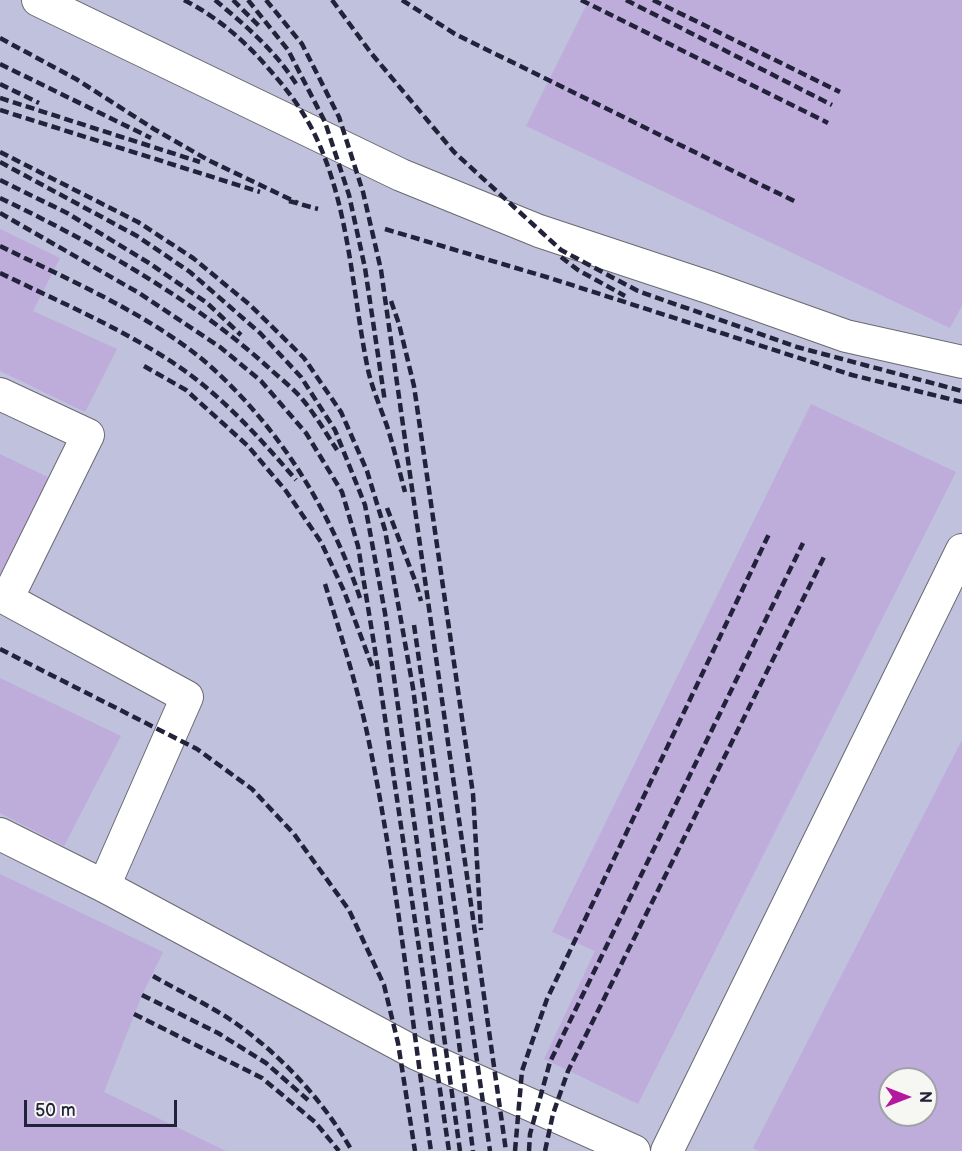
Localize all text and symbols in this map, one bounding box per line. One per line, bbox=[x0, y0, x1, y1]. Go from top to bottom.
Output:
north arrow bbox=[878, 1067, 938, 1127]
scale bar bbox=[27, 1088, 180, 1126]
text: N bbox=[915, 1091, 934, 1103]
text: 50 m bbox=[35, 1100, 76, 1121]

